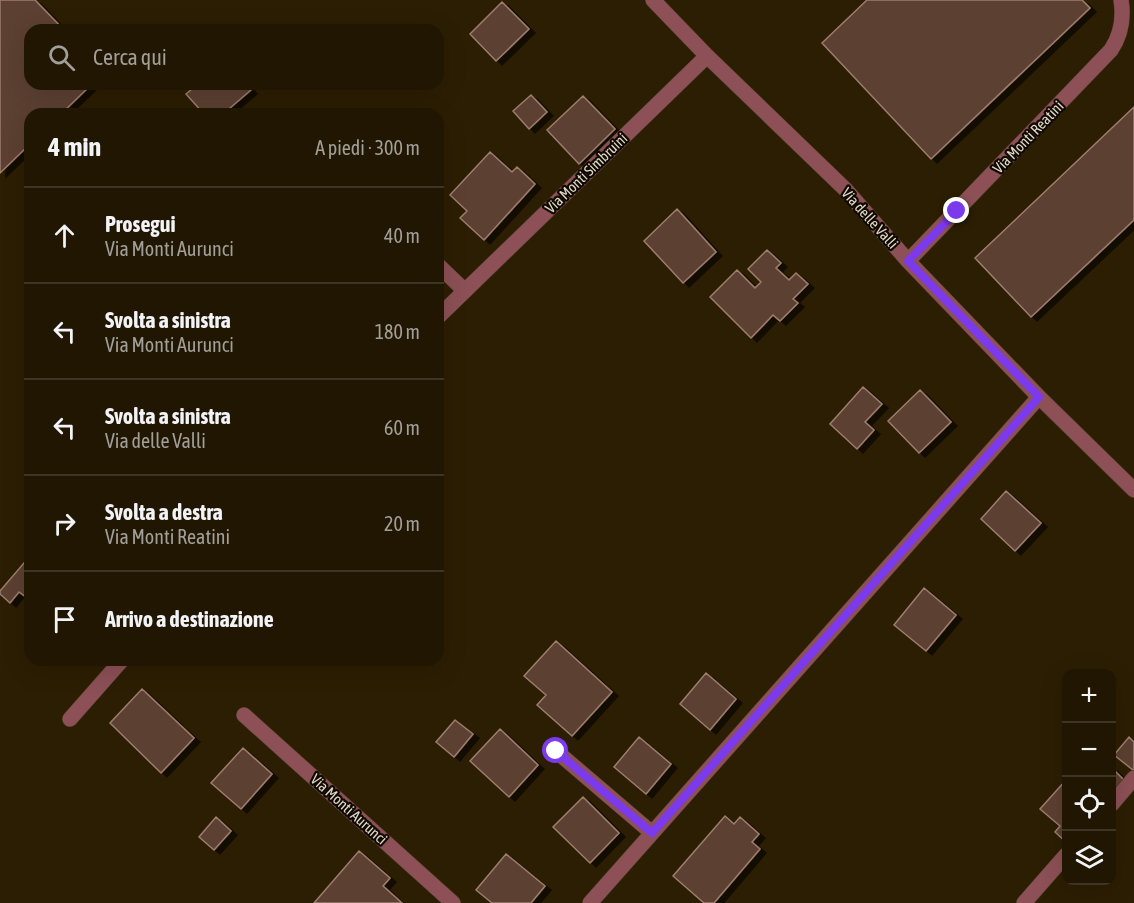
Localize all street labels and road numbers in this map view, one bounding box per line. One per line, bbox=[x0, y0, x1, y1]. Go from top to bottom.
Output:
street label: Via Monti Reatini bbox=[989, 97, 1067, 177]
street label: Via Monti Simbruini bbox=[541, 130, 631, 216]
street label: Via delle Valli bbox=[838, 184, 902, 252]
street label: Via Monti Aurunci bbox=[307, 770, 391, 848]

